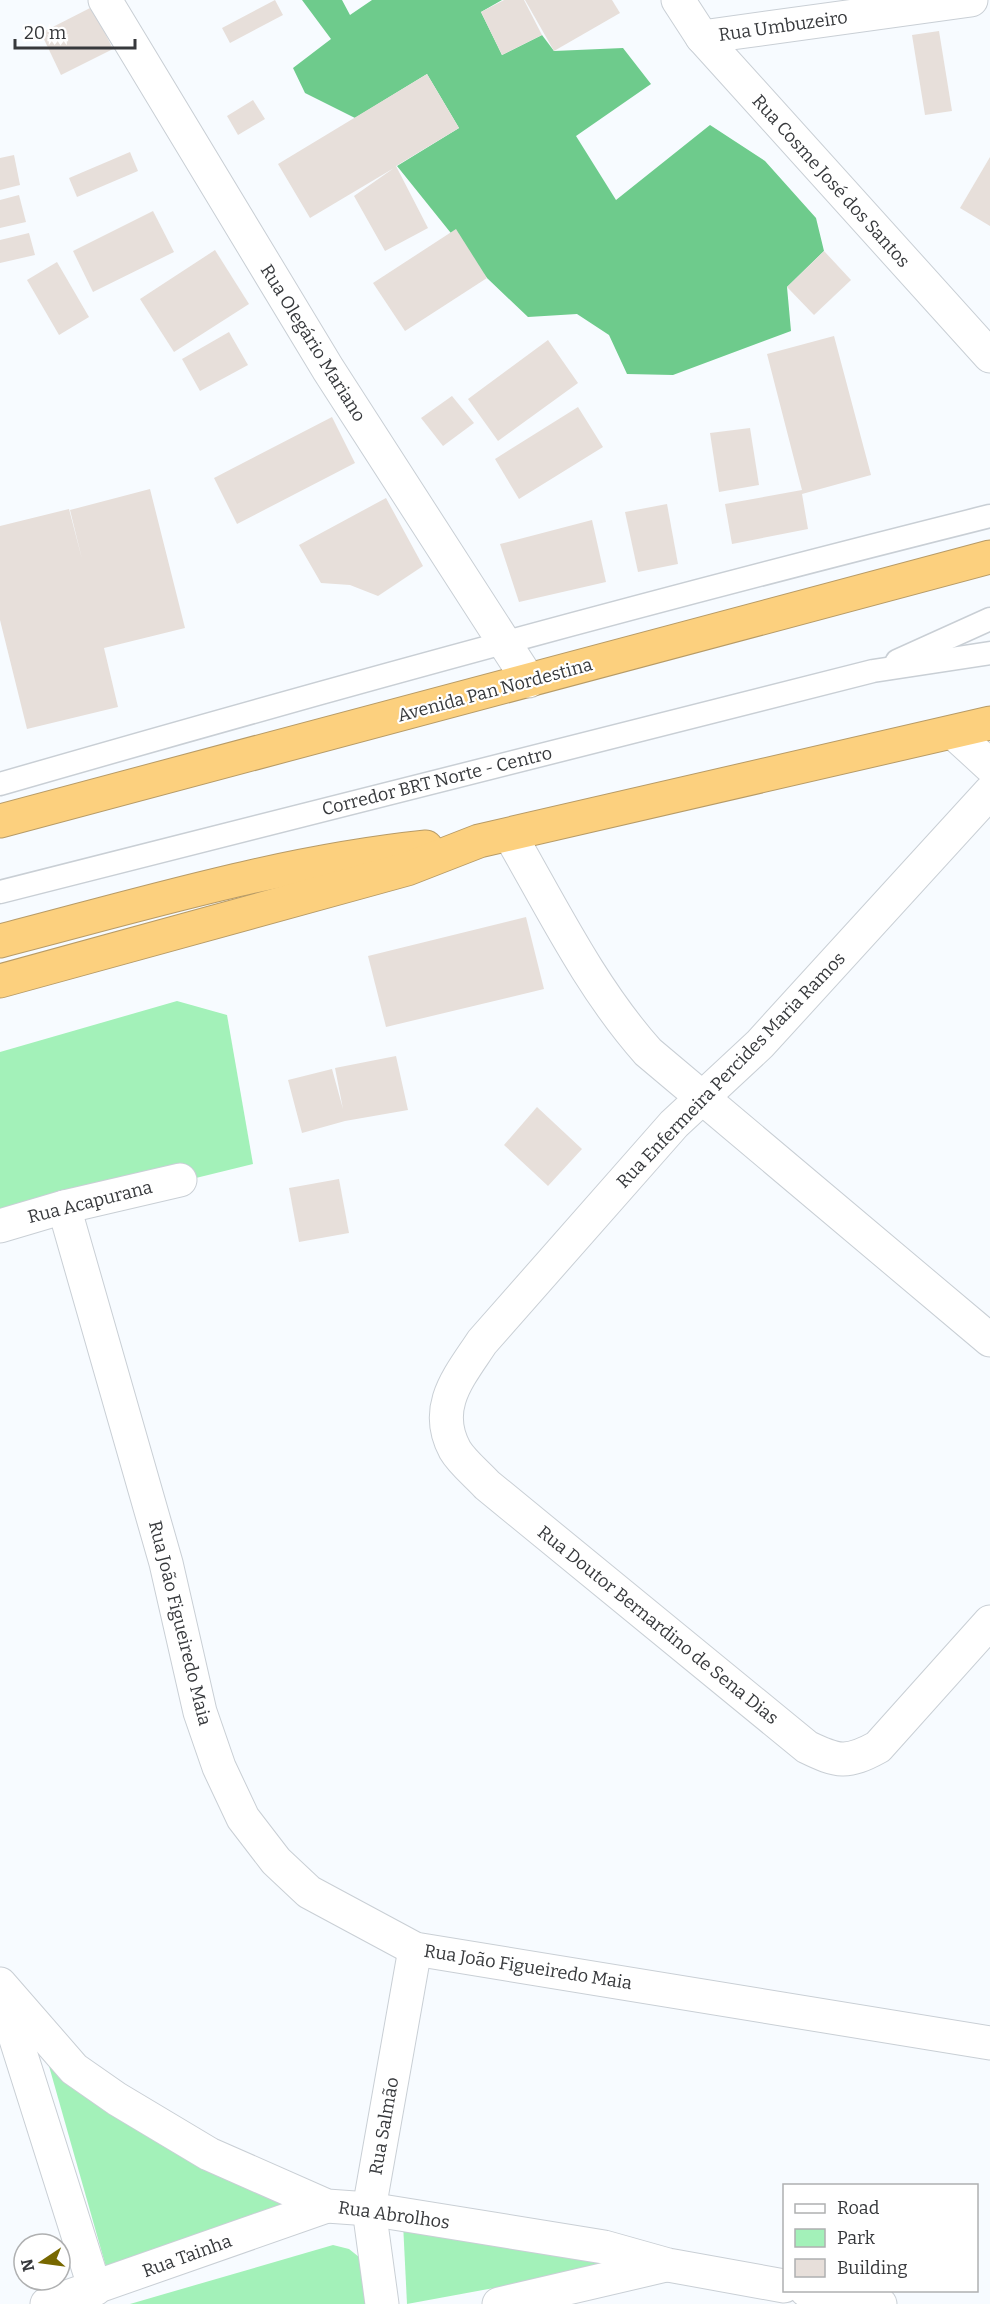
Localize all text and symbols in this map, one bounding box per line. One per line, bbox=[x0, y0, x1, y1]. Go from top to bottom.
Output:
street label: Rua Umbuzeiro bbox=[717, 6, 849, 46]
scale bar bbox=[15, 12, 135, 50]
text: 20 m bbox=[24, 22, 66, 44]
street label: Rua Cosme José dos Santos bbox=[748, 90, 914, 272]
street label: Rua Olegário Mariano bbox=[256, 260, 370, 426]
street label: Avenida Pan Nordestina bbox=[395, 653, 595, 727]
street label: Corredor BRT Norte - Centro bbox=[320, 742, 554, 820]
street label: Rua Enfermeira Percides Maria Ramos bbox=[612, 947, 850, 1193]
street label: Rua Acapurana bbox=[25, 1176, 155, 1228]
street label: Rua João Figueiredo Maia bbox=[144, 1518, 216, 1728]
street label: Rua Doutor Bernardino de Sena Dias bbox=[533, 1521, 783, 1729]
street label: Rua João Figueiredo Maia bbox=[422, 1940, 634, 1994]
street label: Rua Salmão bbox=[365, 2075, 403, 2177]
legend bbox=[783, 2184, 978, 2292]
street label: Rua Abrolhos bbox=[337, 2196, 451, 2234]
text: Road bbox=[837, 2197, 880, 2219]
text: Park bbox=[837, 2227, 876, 2249]
street label: Rua Tainha bbox=[139, 2230, 235, 2282]
north arrow bbox=[12, 2232, 72, 2292]
text: N bbox=[17, 2257, 39, 2273]
text: Building bbox=[837, 2257, 908, 2279]

